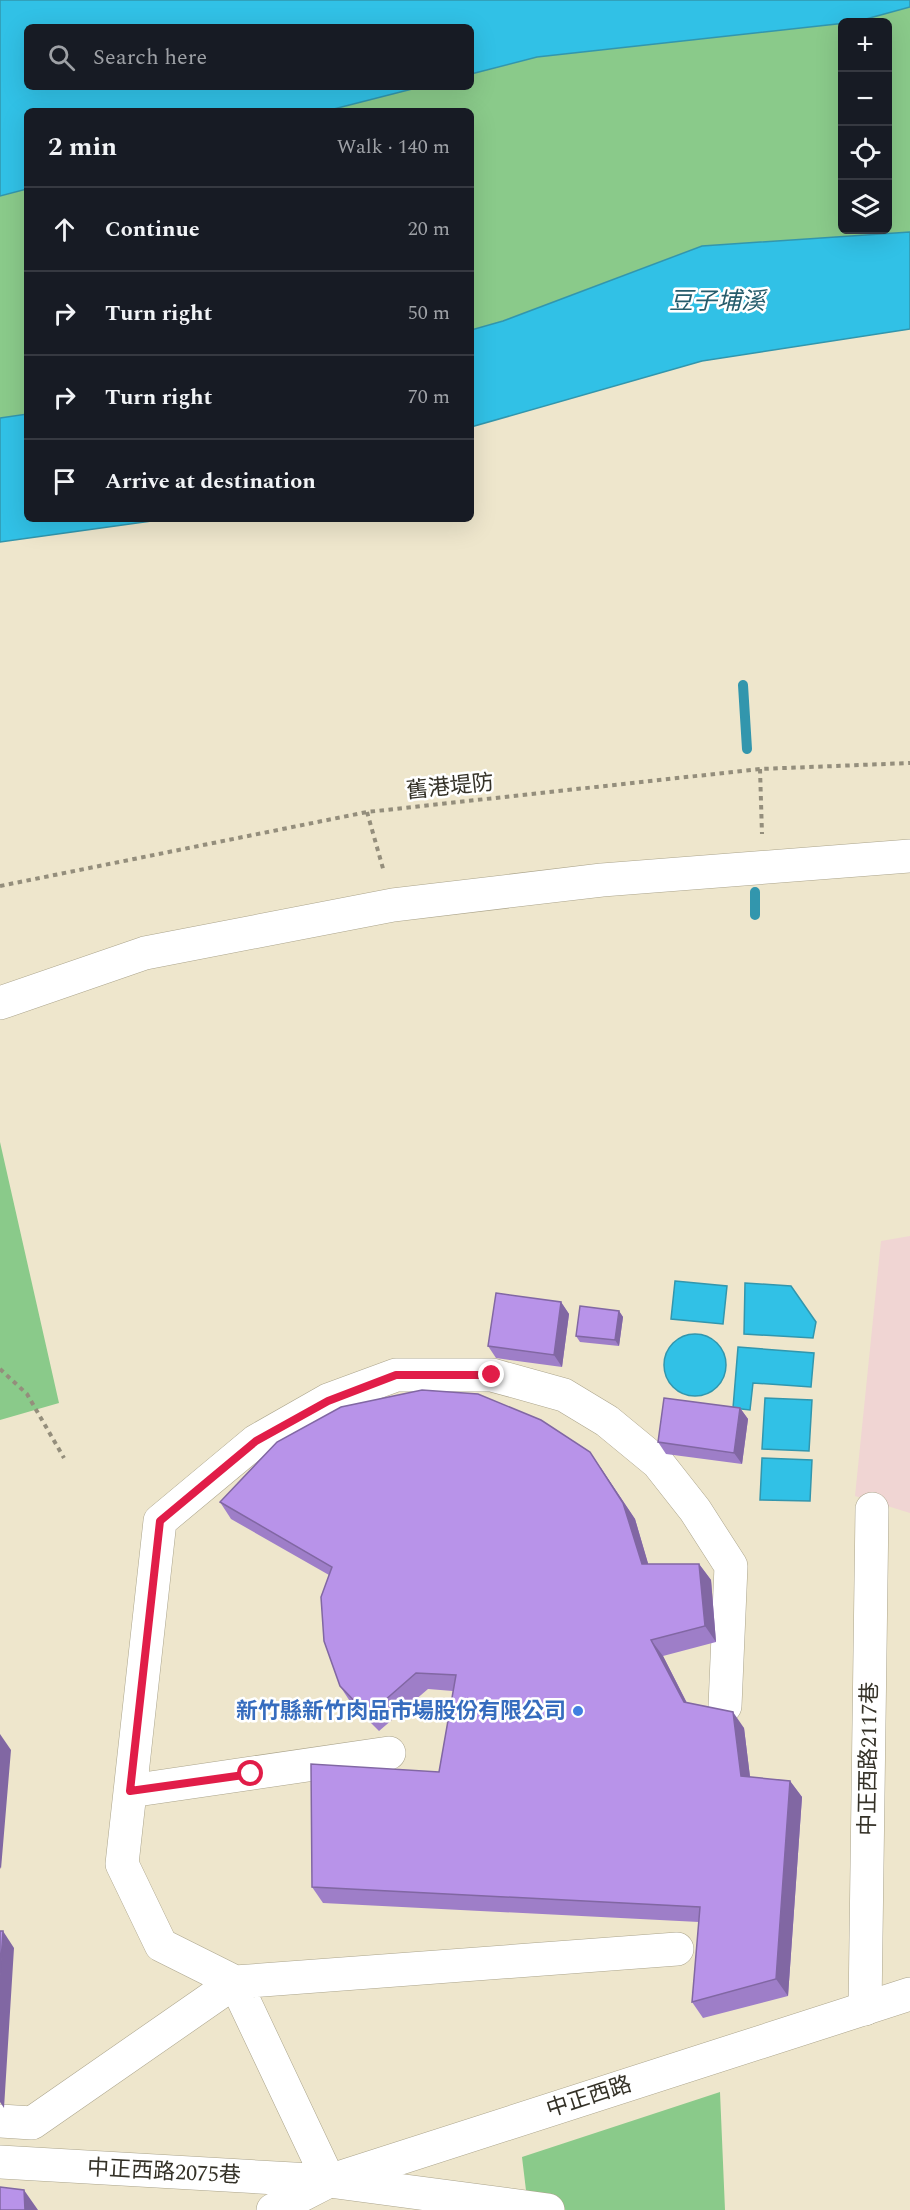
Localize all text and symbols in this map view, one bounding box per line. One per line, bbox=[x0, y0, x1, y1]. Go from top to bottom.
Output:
map controls bbox=[838, 18, 892, 234]
button: + bbox=[838, 18, 892, 72]
search box bbox=[24, 24, 474, 90]
icon: search bbox=[45, 41, 78, 74]
text: Search here bbox=[93, 41, 207, 74]
button: − bbox=[838, 72, 892, 126]
button: locate bbox=[838, 126, 892, 180]
text: 2 min bbox=[48, 127, 117, 167]
text: Walk · 140 m bbox=[337, 132, 450, 162]
button: layers bbox=[838, 180, 892, 234]
icon: ahead bbox=[48, 213, 81, 246]
text: Continue bbox=[105, 213, 200, 246]
text: 20 m bbox=[408, 214, 450, 244]
water label: 豆子埔溪 bbox=[669, 284, 768, 320]
icon: right bbox=[48, 297, 81, 330]
text: Turn right bbox=[105, 297, 212, 330]
text: 50 m bbox=[408, 298, 450, 328]
icon: right bbox=[48, 381, 81, 414]
text: Turn right bbox=[105, 381, 212, 414]
text: 70 m bbox=[408, 382, 450, 412]
icon: arrive bbox=[48, 465, 81, 498]
text: Arrive at destination bbox=[105, 465, 316, 498]
street label: 舊港堤防 bbox=[405, 766, 495, 808]
route end bbox=[478, 1361, 504, 1387]
street label: 中正西路2117巷 bbox=[851, 1682, 887, 1836]
place label: 新竹縣新竹肉品市場股份有限公司 bbox=[236, 1695, 566, 1728]
marker: 新竹縣新竹肉品市場股份有限公司 bbox=[571, 1704, 585, 1718]
route start bbox=[237, 1760, 263, 1786]
street label: 中正西路 bbox=[542, 2068, 636, 2126]
street label: 中正西路2075巷 bbox=[86, 2151, 242, 2193]

